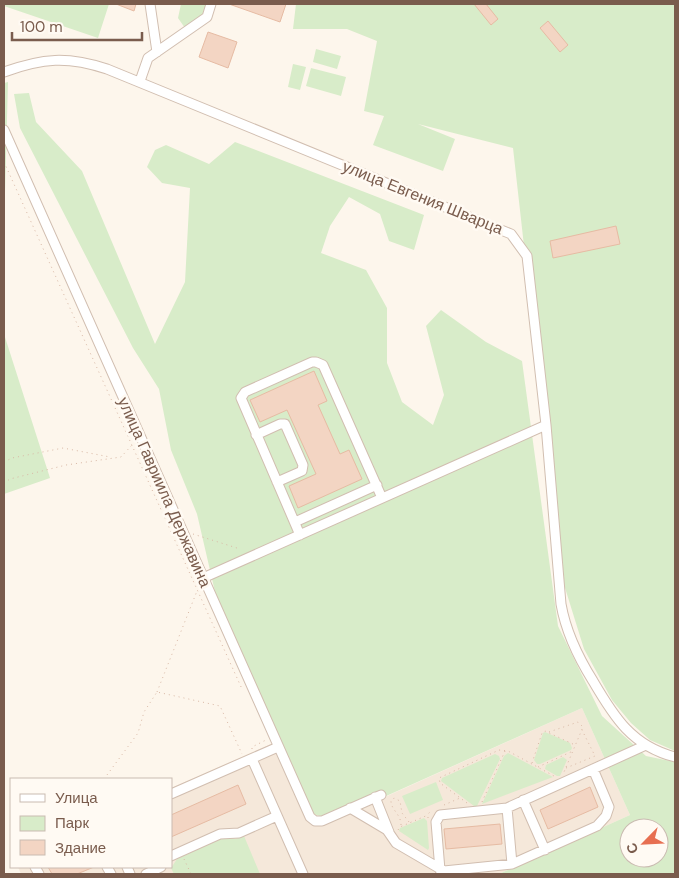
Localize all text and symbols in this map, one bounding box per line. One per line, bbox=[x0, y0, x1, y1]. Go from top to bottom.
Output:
scale bar bbox=[12, 10, 142, 42]
text: 100 m bbox=[20, 17, 63, 37]
street label: улица Евгения Шварца bbox=[339, 156, 506, 239]
street label: улица Гавриила Державина bbox=[113, 394, 216, 591]
legend bbox=[10, 778, 172, 868]
text: Улица bbox=[55, 788, 98, 808]
text: Парк bbox=[55, 813, 89, 833]
north arrow bbox=[619, 818, 669, 868]
text: Здание bbox=[55, 838, 106, 858]
text: С bbox=[622, 840, 642, 857]

